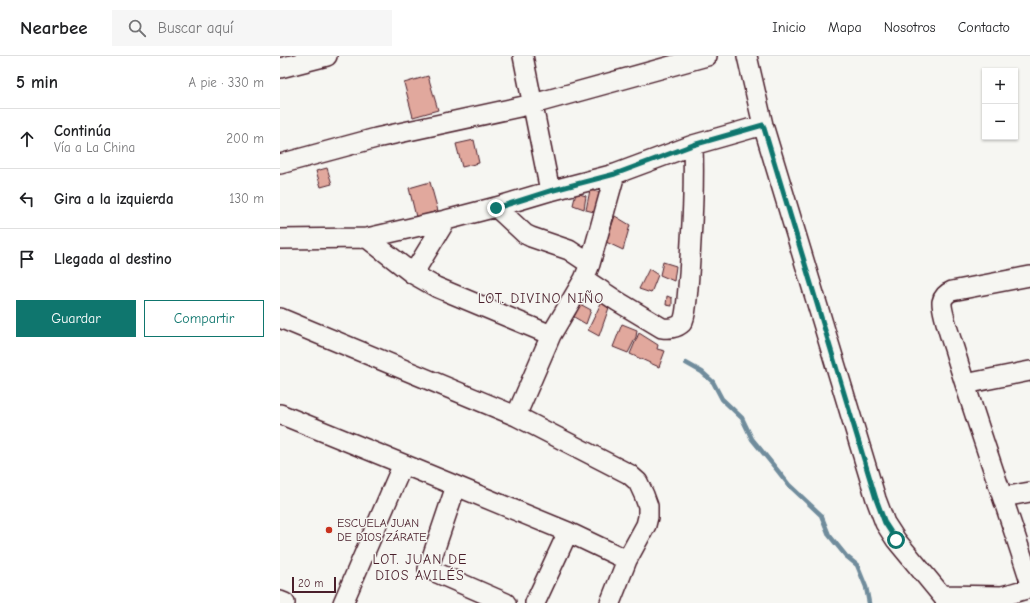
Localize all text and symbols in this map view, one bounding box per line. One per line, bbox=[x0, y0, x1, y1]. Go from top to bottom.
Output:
search box bbox=[112, 10, 392, 46]
text: Nearbee bbox=[20, 17, 88, 39]
icon: search bbox=[126, 17, 148, 39]
text: Buscar aquí bbox=[158, 19, 233, 37]
text: Inicio bbox=[772, 19, 806, 36]
text: Mapa bbox=[828, 19, 862, 36]
text: Nosotros bbox=[884, 19, 936, 36]
text: Contacto bbox=[958, 19, 1010, 36]
map controls bbox=[982, 68, 1018, 140]
button: + bbox=[982, 68, 1018, 104]
text: 5 min bbox=[16, 73, 58, 92]
text: A pie · 330 m bbox=[189, 75, 264, 90]
button: − bbox=[982, 104, 1018, 140]
text: Continúa bbox=[54, 122, 111, 140]
icon: ahead bbox=[16, 128, 38, 150]
text: 200 m bbox=[226, 131, 264, 146]
text: Vía a La China bbox=[54, 140, 135, 155]
icon: left bbox=[16, 188, 38, 210]
text: Gira a la izquierda bbox=[54, 190, 174, 208]
text: 130 m bbox=[229, 191, 264, 206]
route end bbox=[487, 199, 505, 217]
icon: arrive bbox=[16, 248, 38, 270]
text: Llegada al destino bbox=[54, 250, 172, 268]
district label: LOT. DIVINO NIÑO bbox=[478, 290, 604, 307]
button: Guardar bbox=[16, 300, 136, 337]
button: Compartir bbox=[144, 300, 264, 337]
place label: ESCUELA JUAN DE DIOS ZÁRATE bbox=[337, 516, 426, 544]
marker: ESCUELA JUAN DE DIOS ZÁRATE bbox=[324, 525, 334, 535]
route start bbox=[887, 531, 905, 549]
district label: LOT. JUAN DE DIOS AVILÉS bbox=[373, 551, 467, 584]
scale bar bbox=[292, 575, 336, 594]
text: 20 m bbox=[298, 577, 323, 590]

